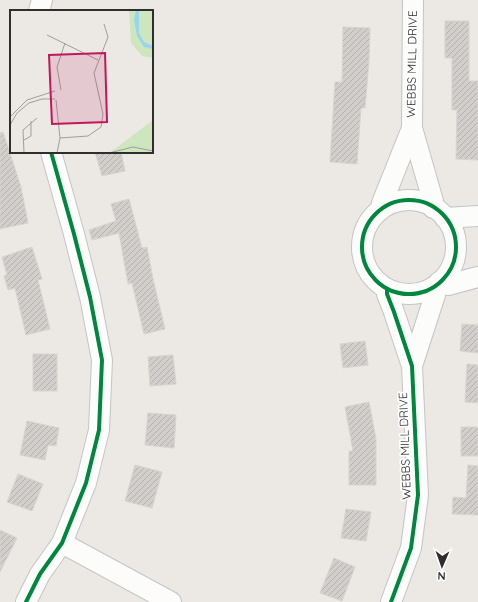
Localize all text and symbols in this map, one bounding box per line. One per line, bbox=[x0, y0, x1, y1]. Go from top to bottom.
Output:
inset map bbox=[10, 10, 153, 153]
street label: WEBBS MILL DRIVE bbox=[403, 10, 420, 118]
street label: WEBBS MILL DRIVE bbox=[395, 392, 414, 500]
north arrow bbox=[422, 546, 462, 586]
text: N bbox=[437, 569, 446, 583]

